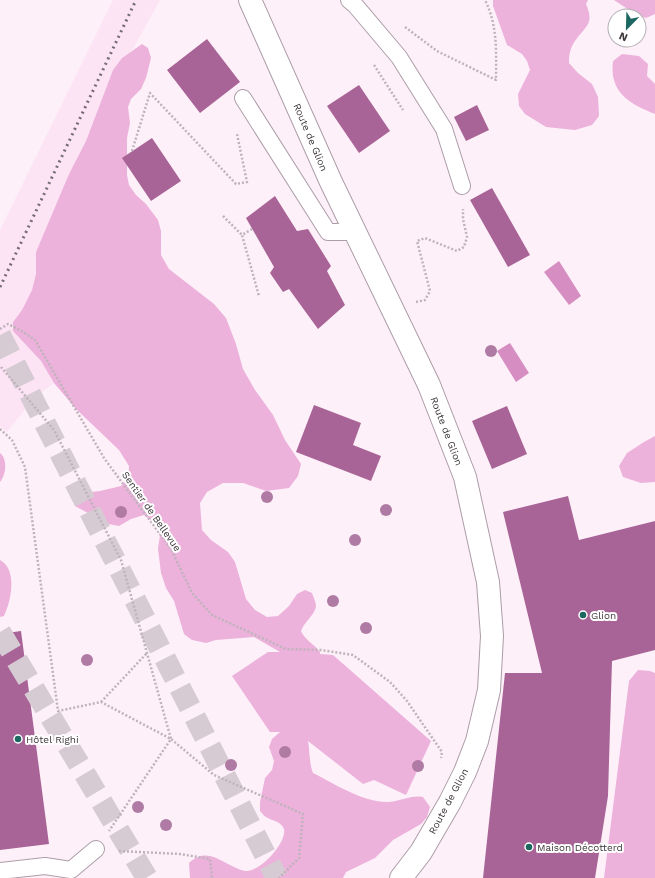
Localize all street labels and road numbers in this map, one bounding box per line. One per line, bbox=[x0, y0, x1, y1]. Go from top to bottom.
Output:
street label: Route de Glion bbox=[291, 102, 330, 173]
street label: Route de Glion bbox=[428, 395, 465, 467]
street label: Sentier de Bellevue bbox=[120, 469, 183, 553]
street label: Route de Glion bbox=[427, 767, 470, 836]

